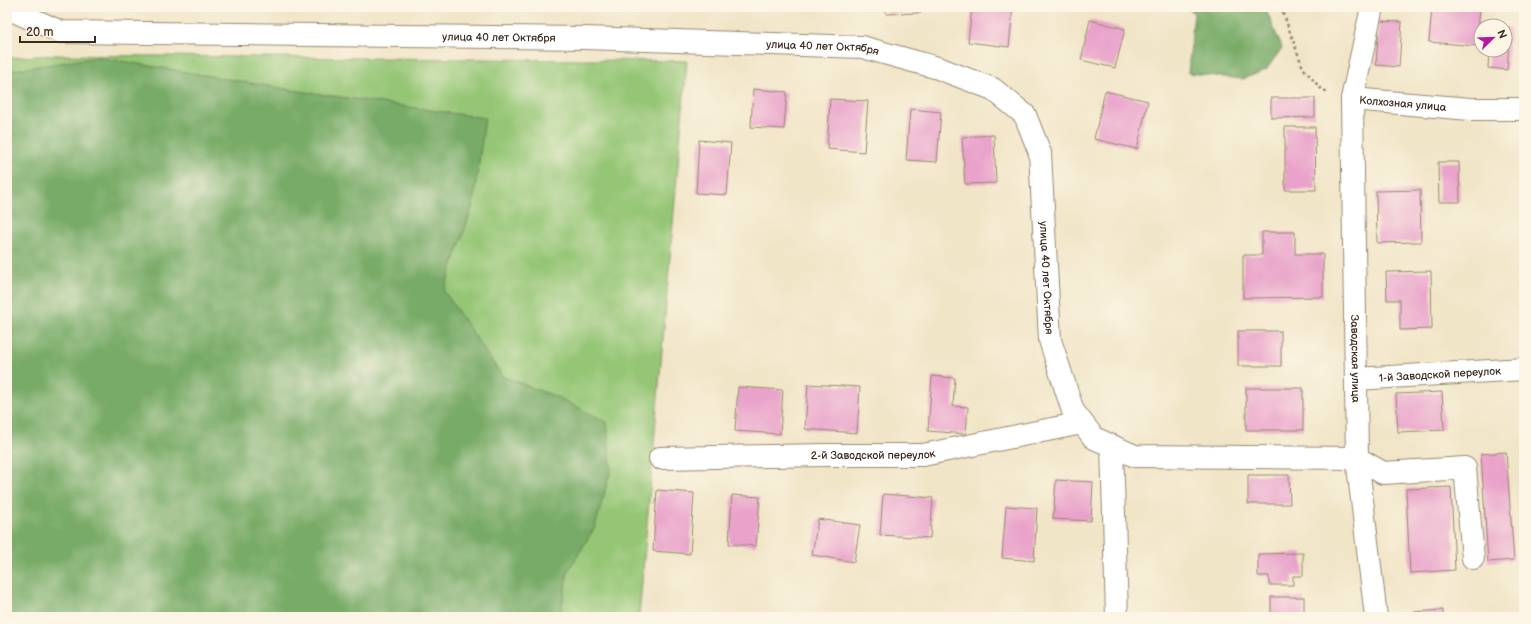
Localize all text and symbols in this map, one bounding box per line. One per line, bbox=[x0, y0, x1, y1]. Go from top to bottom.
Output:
scale bar bbox=[20, 18, 95, 44]
north arrow bbox=[1473, 18, 1513, 58]
text: 20 m bbox=[26, 25, 53, 40]
text: N bbox=[1494, 28, 1509, 41]
street label: улица 40 лет Октября bbox=[442, 30, 556, 44]
street label: улица 40 лет Октября bbox=[766, 37, 881, 58]
street label: Колхозная улица bbox=[1359, 93, 1447, 114]
street label: улица 40 лет Октября bbox=[1037, 221, 1056, 335]
street label: Заводская улица bbox=[1349, 315, 1363, 403]
street label: 1-й Заводской переулок bbox=[1378, 364, 1501, 384]
street label: 2-й Заводской переулок bbox=[811, 446, 936, 462]

